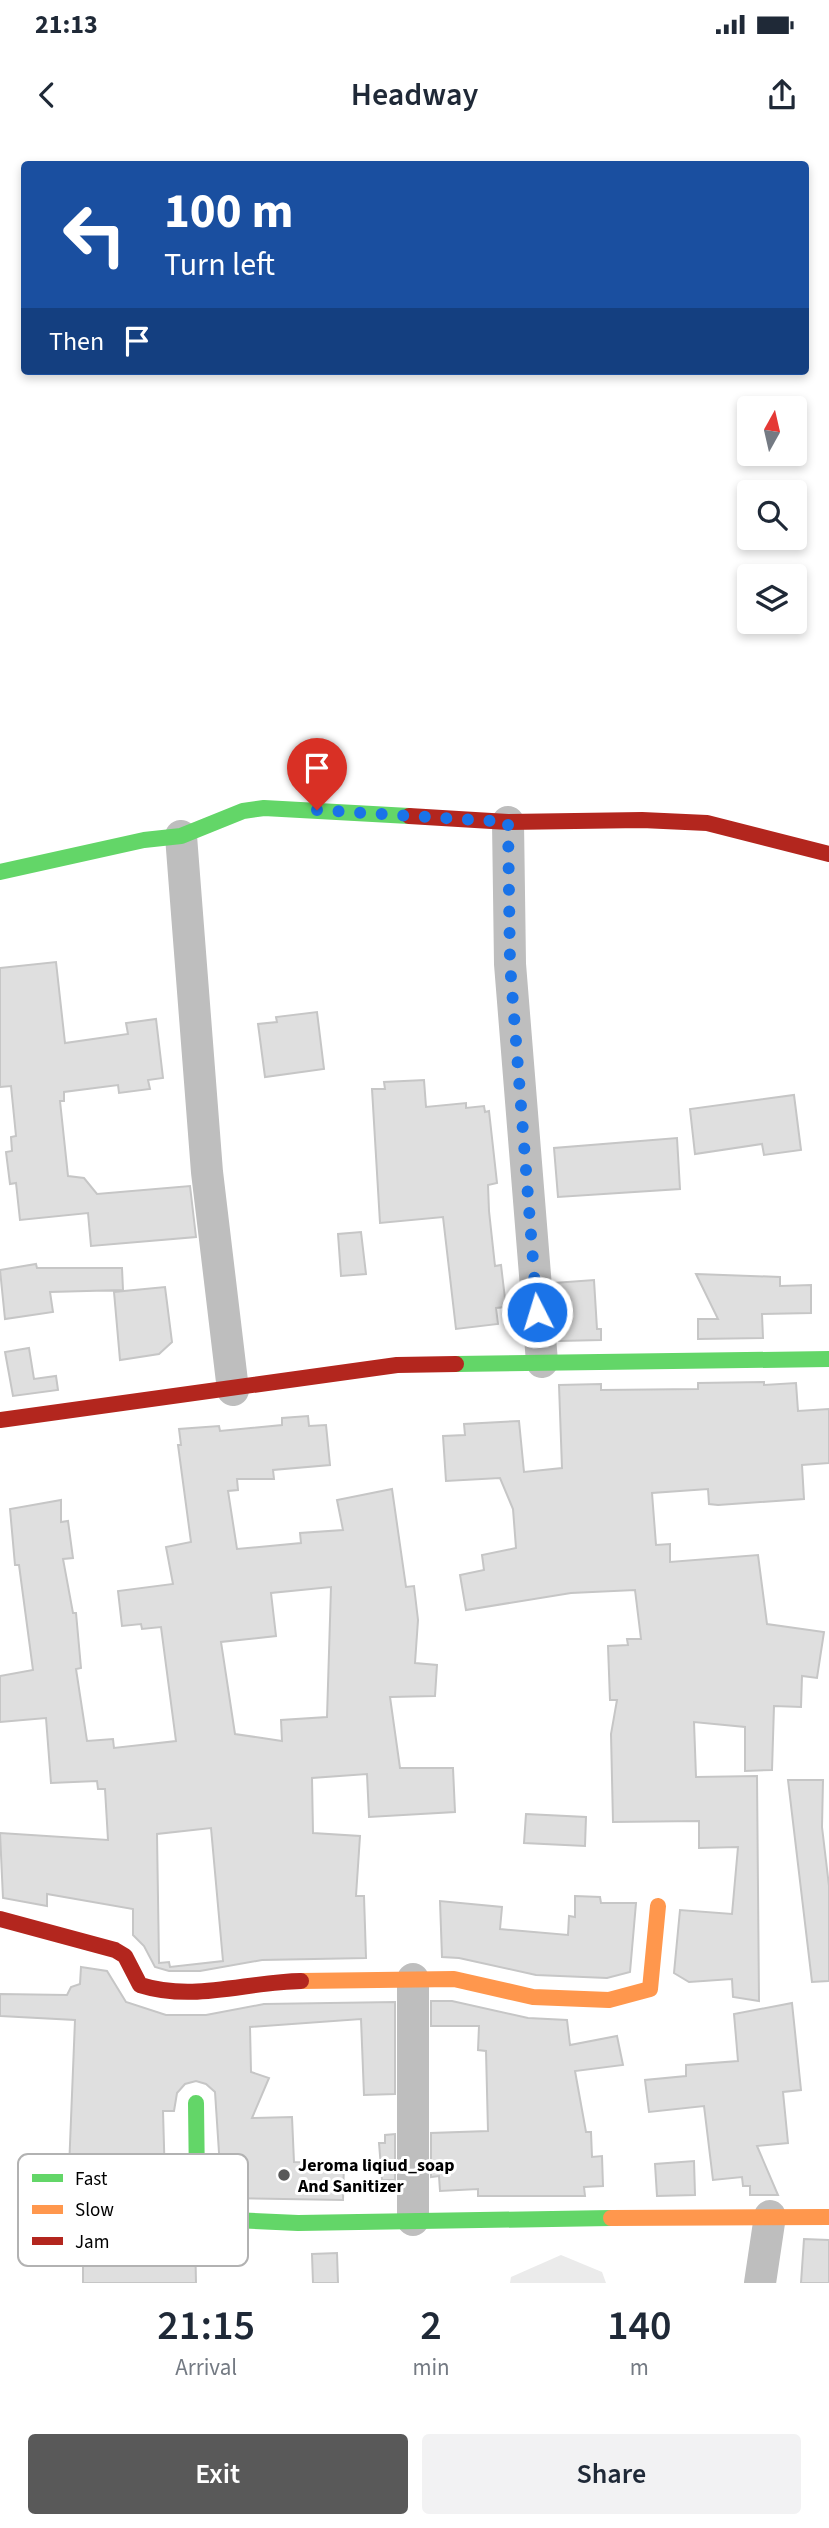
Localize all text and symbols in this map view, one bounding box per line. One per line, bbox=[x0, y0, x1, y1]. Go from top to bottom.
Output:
text: 21:13 bbox=[35, 6, 98, 43]
text: Headway bbox=[351, 72, 478, 118]
icon: back bbox=[28, 76, 66, 114]
icon: share bbox=[763, 76, 801, 114]
text: 100 m bbox=[164, 177, 293, 247]
icon: left bbox=[49, 189, 140, 280]
text: Turn left bbox=[164, 242, 275, 288]
icon: arrive bbox=[118, 322, 156, 360]
text: Then bbox=[49, 323, 104, 360]
north arrow bbox=[737, 396, 807, 466]
map controls bbox=[737, 396, 807, 634]
button: search bbox=[737, 480, 807, 550]
button: layers bbox=[737, 564, 807, 634]
pin bbox=[287, 738, 347, 810]
icon: arrive bbox=[298, 749, 336, 787]
position arrow bbox=[500, 1275, 574, 1349]
place label: Jeroma liqiud_soap And Sanitizer bbox=[297, 2153, 454, 2199]
legend bbox=[18, 2154, 248, 2266]
text: Fast bbox=[75, 2166, 108, 2193]
marker: Jeroma liqiud_soap And Sanitizer bbox=[276, 2167, 292, 2183]
text: Slow bbox=[75, 2197, 114, 2224]
text: Jam bbox=[75, 2229, 109, 2256]
text: 21:15 bbox=[157, 2296, 255, 2356]
text: 2 bbox=[420, 2296, 442, 2356]
text: 140 bbox=[607, 2296, 672, 2356]
text: Arrival bbox=[175, 2351, 237, 2384]
text: min bbox=[412, 2351, 450, 2384]
text: m bbox=[630, 2351, 649, 2384]
button: Exit bbox=[28, 2434, 408, 2514]
button: Share bbox=[422, 2434, 801, 2514]

